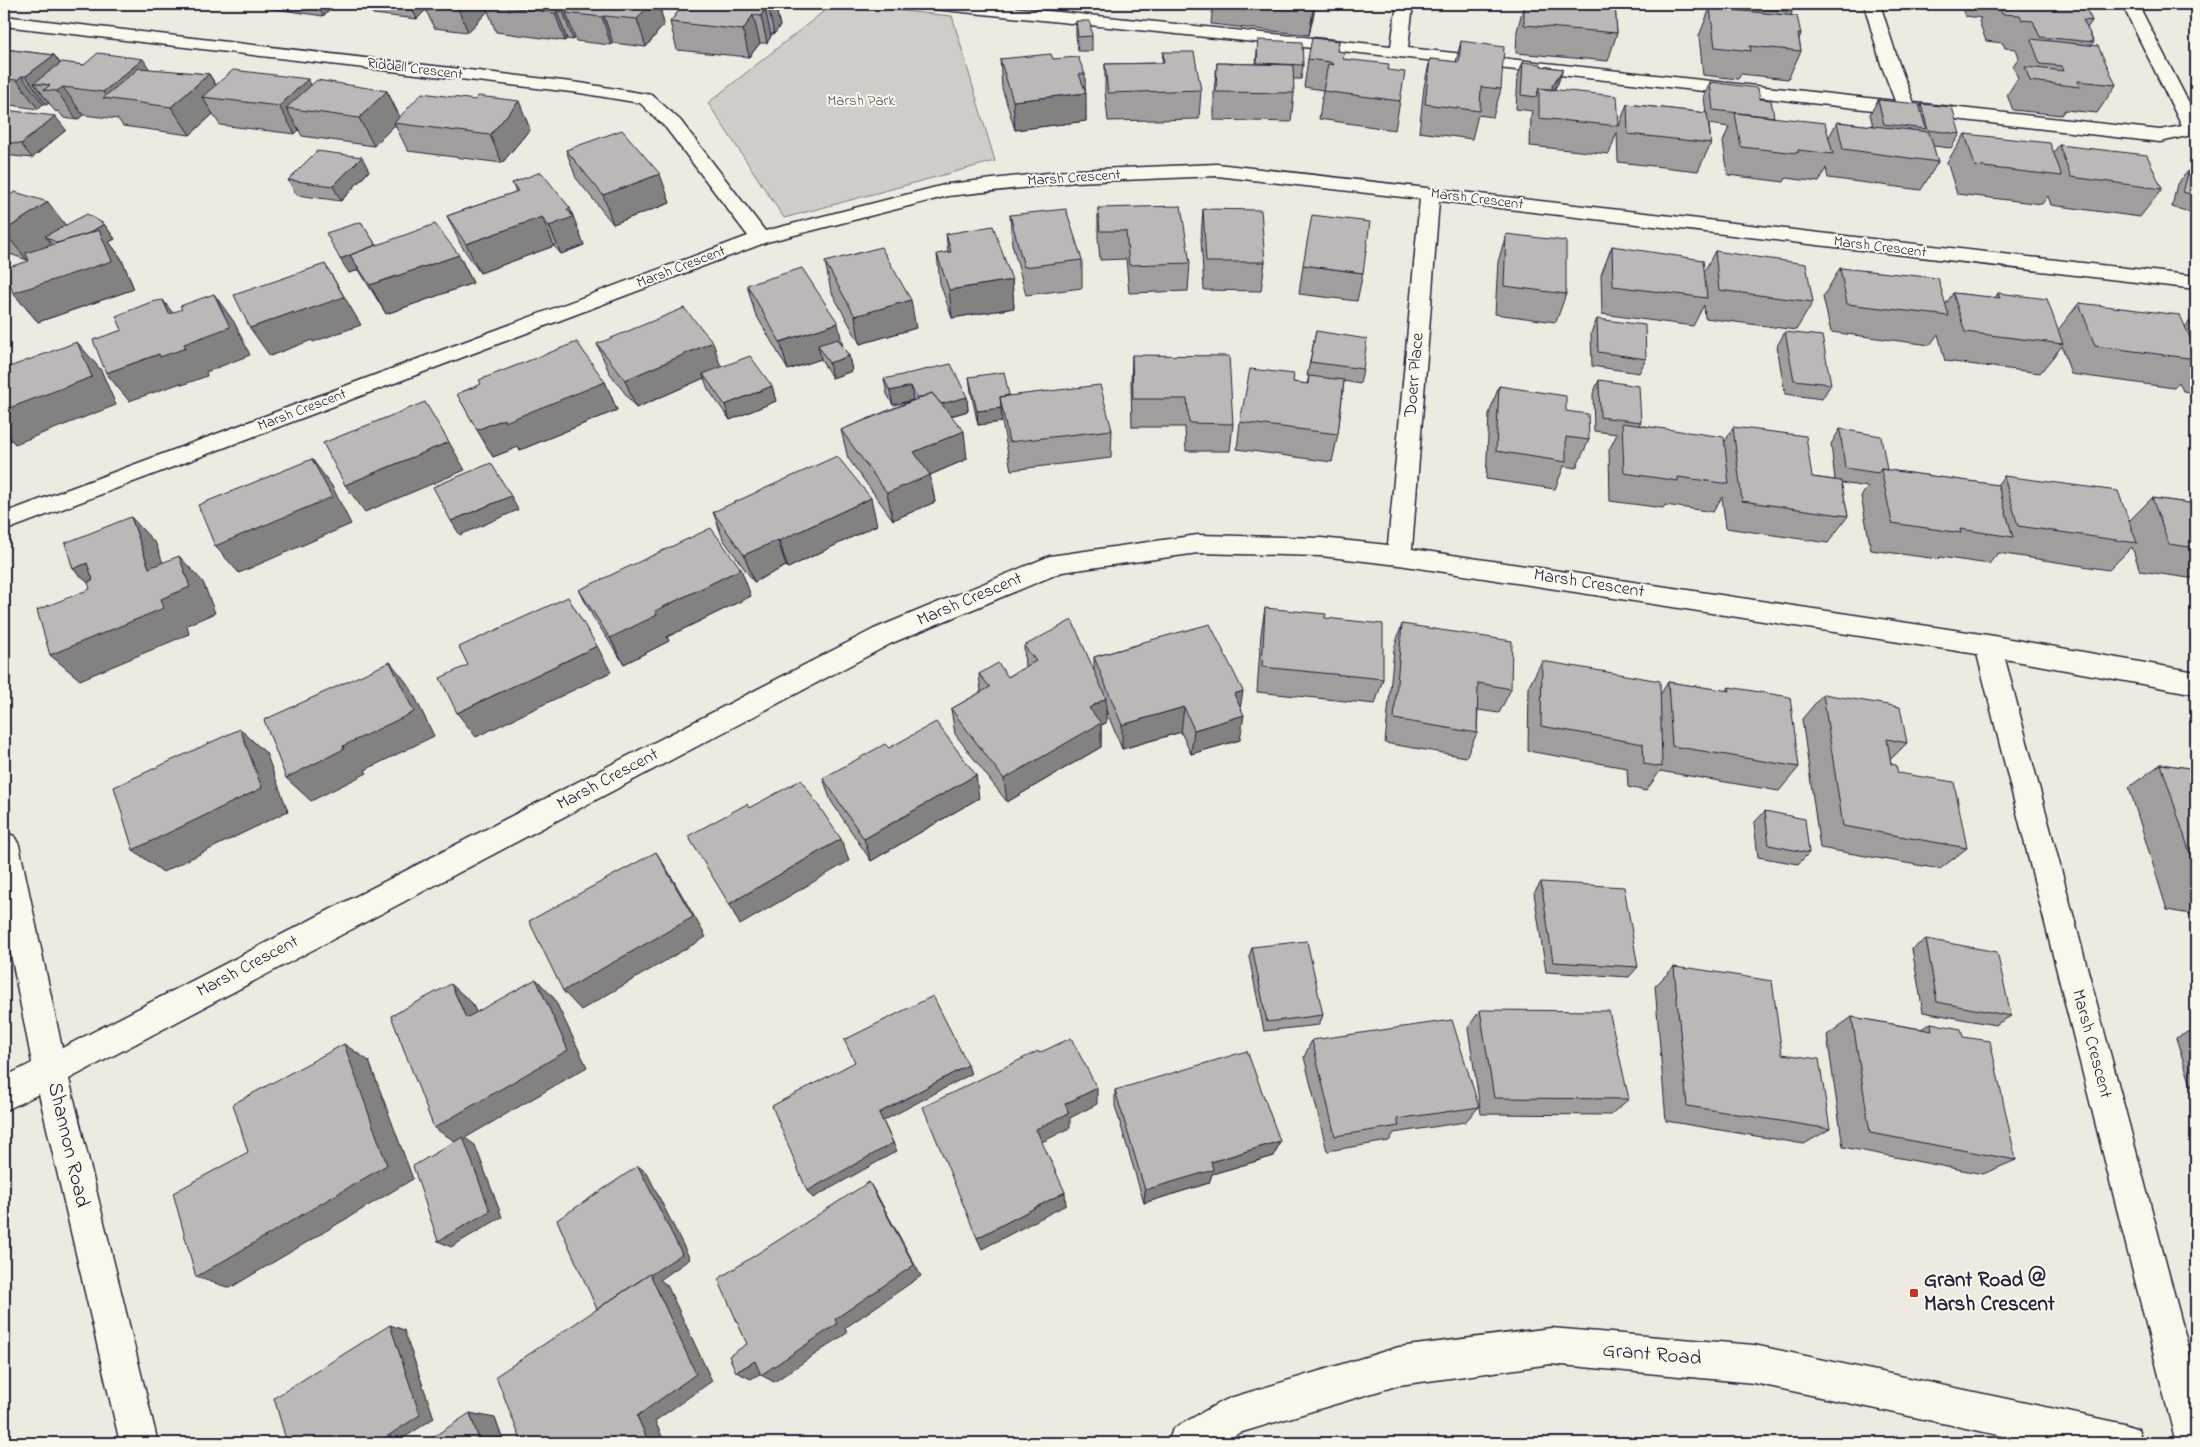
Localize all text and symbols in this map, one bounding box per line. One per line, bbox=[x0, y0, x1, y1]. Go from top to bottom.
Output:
street label: Riddell Crescent bbox=[366, 52, 464, 86]
park label: Marsh Park bbox=[827, 90, 895, 112]
street label: Marsh Crescent bbox=[1027, 164, 1121, 192]
street label: Marsh Crescent bbox=[1429, 182, 1525, 216]
street label: Marsh Crescent bbox=[1832, 230, 1928, 264]
street label: Marsh Crescent bbox=[633, 240, 729, 294]
street label: Doerr Place bbox=[1398, 331, 1432, 419]
street label: Marsh Crescent bbox=[254, 383, 350, 437]
street label: Marsh Crescent bbox=[1532, 562, 1646, 606]
street label: Marsh Crescent bbox=[913, 566, 1027, 634]
street label: Marsh Crescent bbox=[552, 742, 664, 818]
street label: Marsh Crescent bbox=[192, 929, 304, 1005]
street label: Marsh Crescent bbox=[2064, 986, 2118, 1102]
street label: Shannon Road bbox=[39, 1079, 97, 1211]
place label: Grant Road @ Marsh Crescent bbox=[1924, 1265, 2056, 1320]
marker: Grant Road @ Marsh Crescent bbox=[1908, 1287, 1920, 1299]
street label: Grant Road bbox=[1601, 1336, 1703, 1374]

